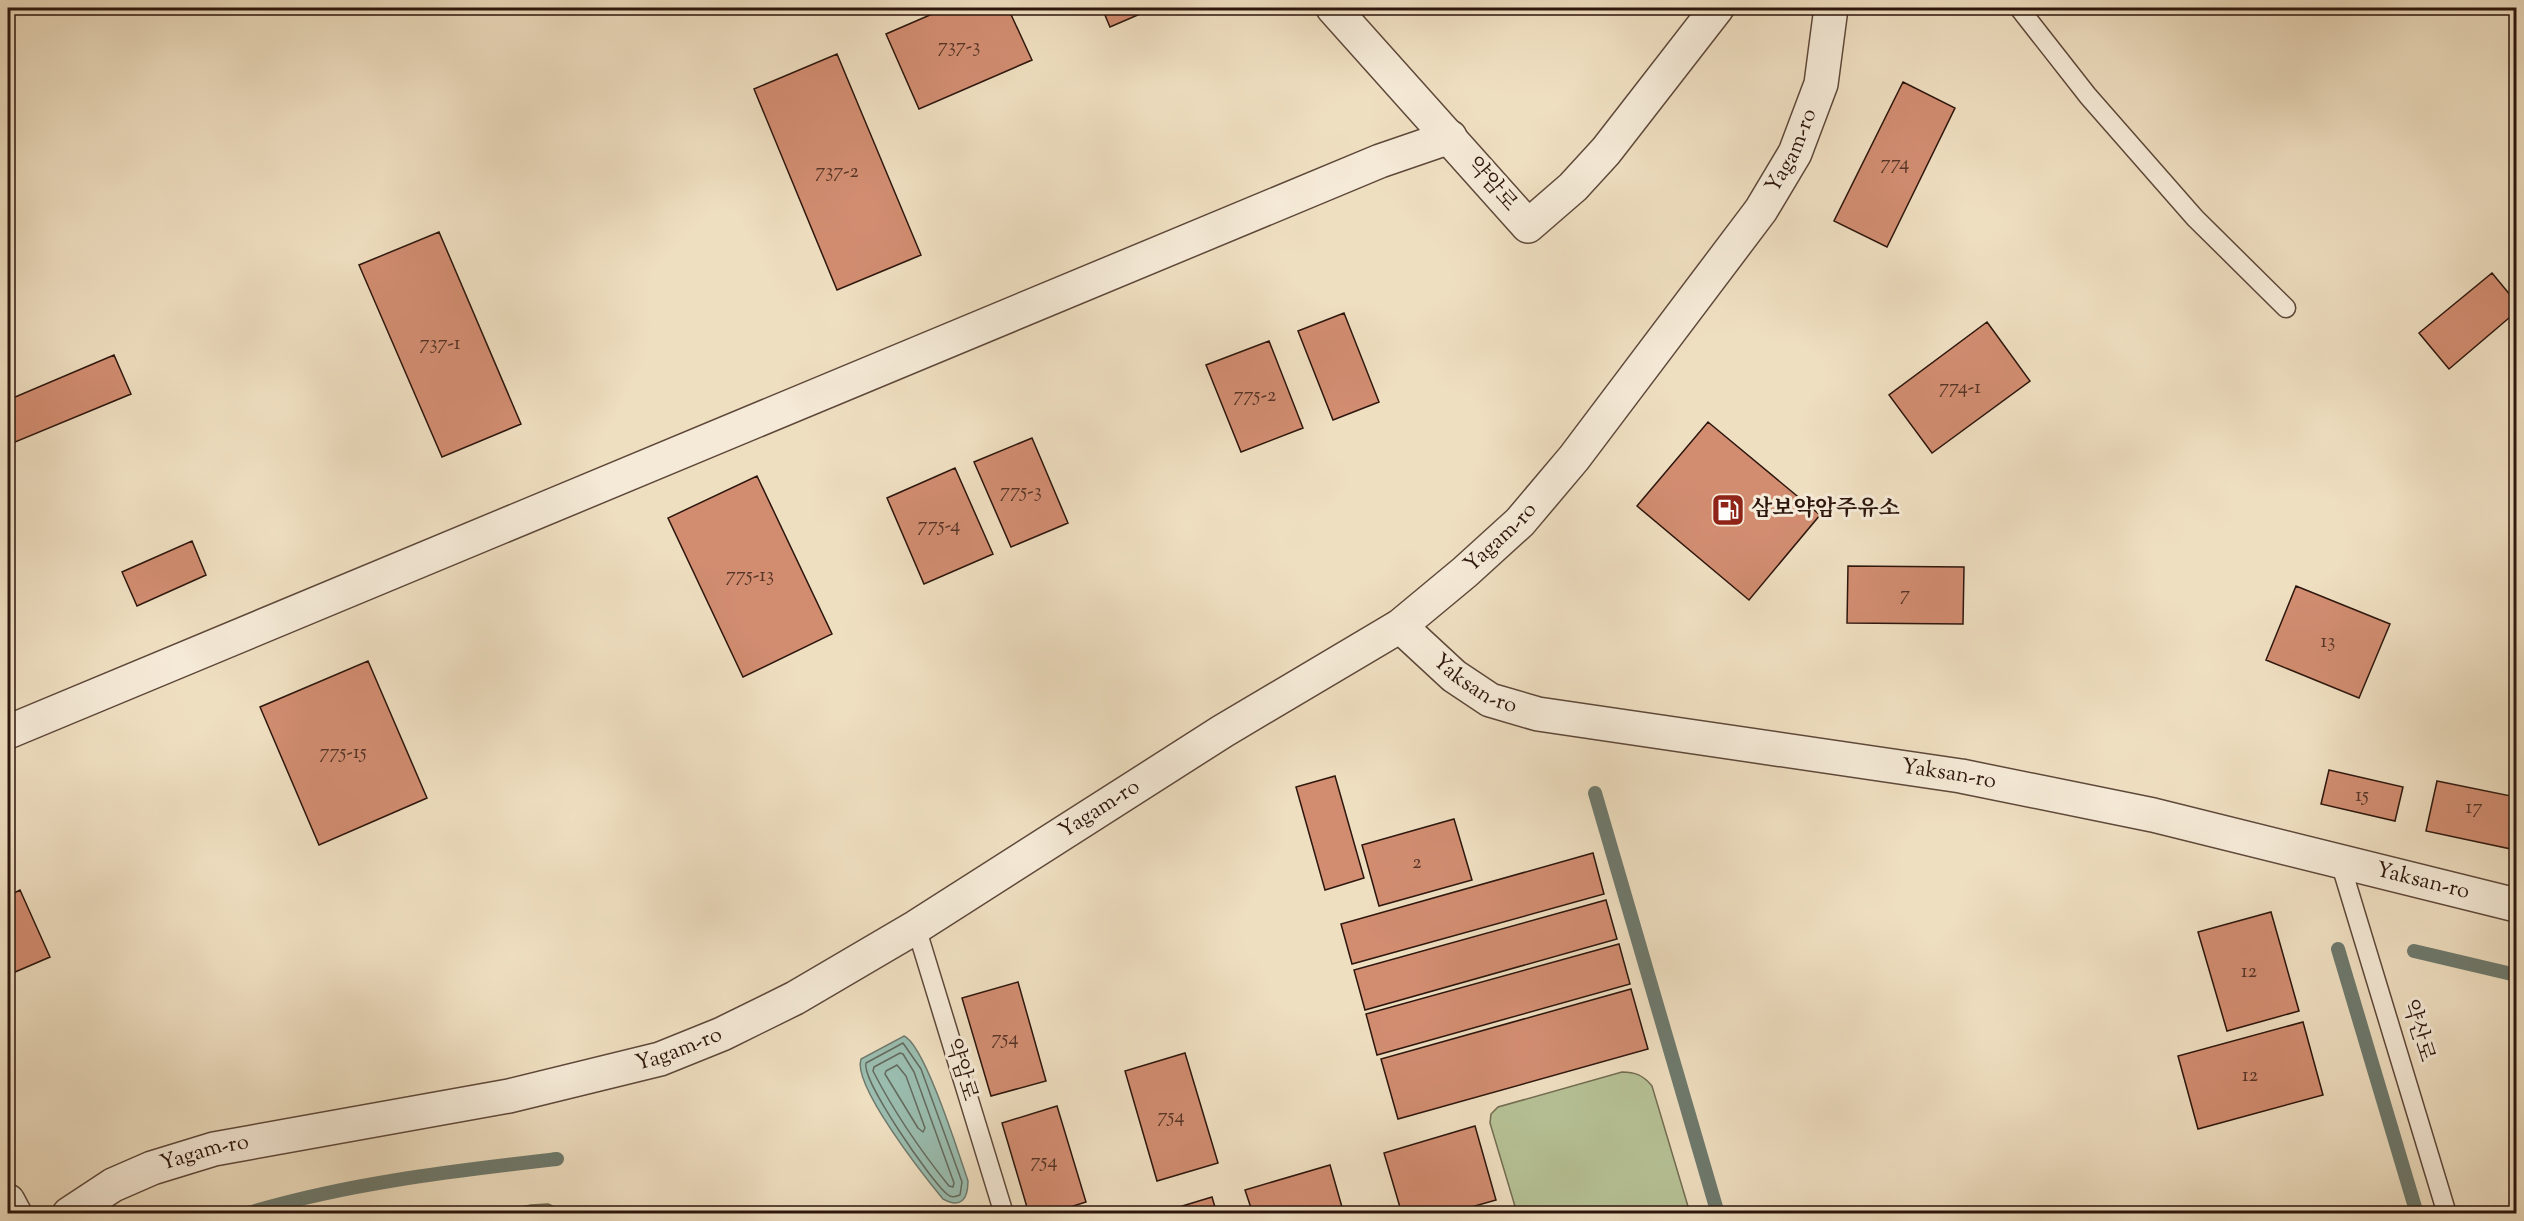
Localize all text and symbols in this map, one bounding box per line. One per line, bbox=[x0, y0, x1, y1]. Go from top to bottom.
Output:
house number: 737-3 bbox=[938, 33, 980, 62]
street label: Yagam-ro bbox=[1758, 104, 1826, 200]
street label: 약암로 bbox=[1458, 150, 1524, 220]
house number: 774 bbox=[1881, 150, 1909, 179]
house number: 737-2 bbox=[815, 158, 859, 187]
house number: 737-1 bbox=[419, 330, 461, 359]
house number: 774-1 bbox=[1939, 374, 1981, 403]
house number: 775-2 bbox=[1234, 382, 1276, 411]
house number: 775-3 bbox=[1000, 478, 1042, 507]
fuel station icon: 삼보약암주유소 bbox=[1710, 492, 1746, 528]
place label: 삼보약암주유소 bbox=[1751, 494, 1900, 526]
street label: Yagam-ro bbox=[1457, 496, 1546, 581]
house number: 775-4 bbox=[918, 512, 960, 541]
house number: 775-13 bbox=[726, 562, 774, 591]
house number: 7 bbox=[1900, 581, 1910, 610]
house number: 13 bbox=[2321, 628, 2335, 657]
street label: Yaksan-ro bbox=[1424, 647, 1520, 723]
house number: 775-15 bbox=[319, 739, 367, 768]
street label: Yaksan-ro bbox=[1899, 751, 1999, 799]
street label: Yagam-ro bbox=[1053, 772, 1147, 847]
house number: 15 bbox=[2355, 782, 2369, 811]
house number: 17 bbox=[2466, 794, 2482, 823]
house number: 2 bbox=[1412, 849, 1422, 878]
street label: Yaksan-ro bbox=[2372, 855, 2473, 909]
house number: 12 bbox=[2241, 958, 2257, 987]
street label: 약산로 bbox=[2392, 996, 2442, 1066]
street label: Yagam-ro bbox=[632, 1019, 727, 1080]
house number: 754 bbox=[992, 1025, 1018, 1054]
street label: 약암로 bbox=[935, 1035, 985, 1105]
house number: 12 bbox=[2242, 1062, 2258, 1091]
house number: 754 bbox=[1158, 1103, 1184, 1132]
street label: Yagam-ro bbox=[156, 1127, 252, 1181]
house number: 754 bbox=[1031, 1148, 1057, 1177]

